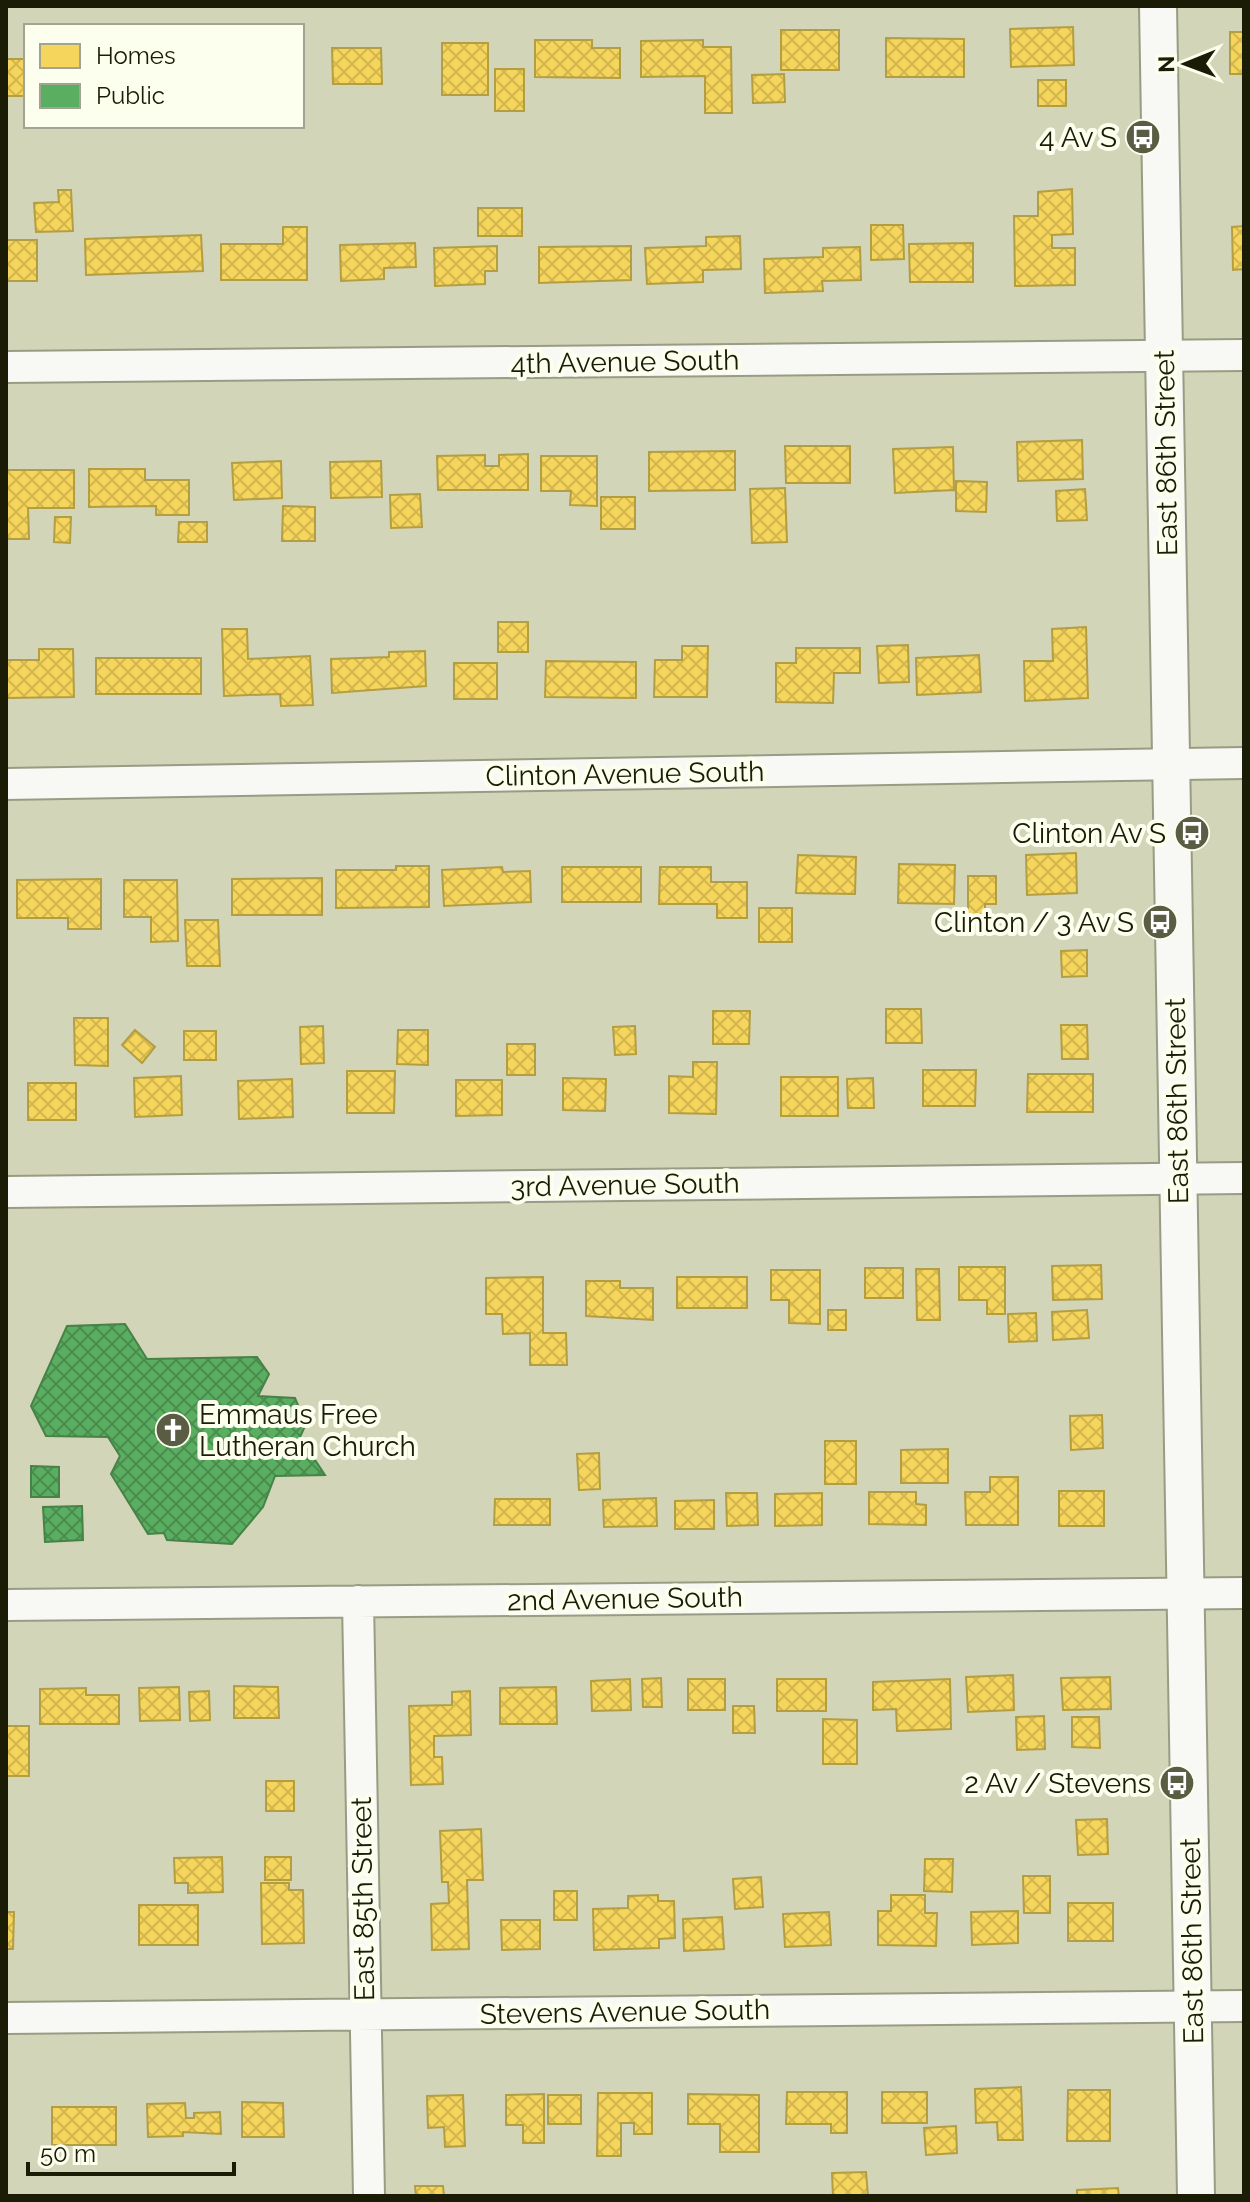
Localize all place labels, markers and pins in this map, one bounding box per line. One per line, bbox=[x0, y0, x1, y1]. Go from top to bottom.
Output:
bus stop icon: 4 Av S bbox=[1124, 118, 1162, 156]
place label: 4 Av S bbox=[1039, 121, 1117, 154]
bus stop icon: Clinton Av S bbox=[1173, 814, 1211, 852]
place label: Clinton Av S bbox=[1012, 817, 1166, 850]
bus stop icon: Clinton / 3 Av S bbox=[1141, 903, 1179, 941]
place label: Clinton / 3 Av S bbox=[934, 906, 1134, 939]
place label: Emmaus Free Lutheran Church bbox=[199, 1398, 416, 1463]
church icon: Emmaus Free Lutheran Church bbox=[154, 1411, 192, 1449]
bus stop icon: 2 Av / Stevens bbox=[1158, 1764, 1196, 1802]
place label: 2 Av / Stevens bbox=[964, 1767, 1151, 1800]

